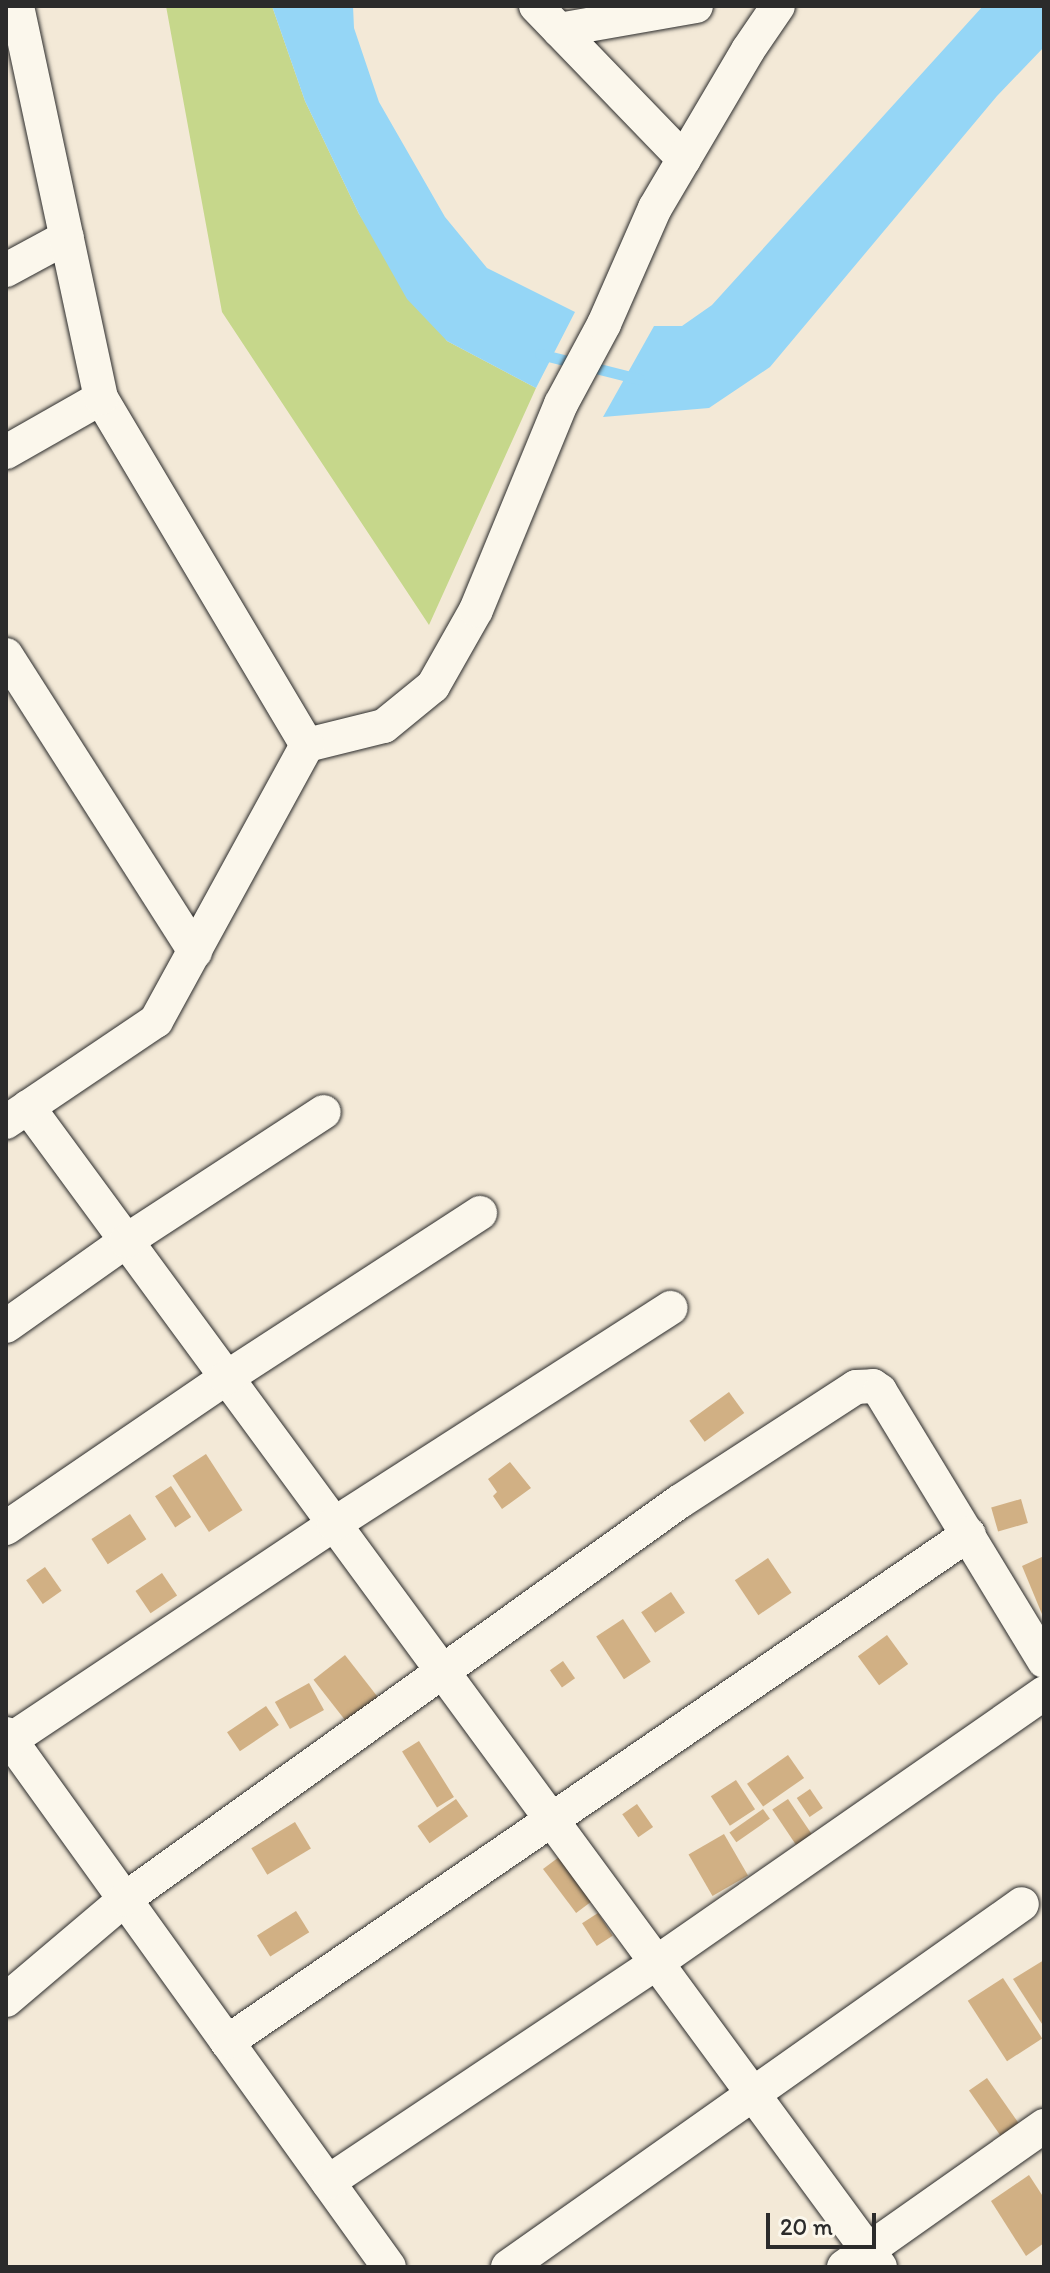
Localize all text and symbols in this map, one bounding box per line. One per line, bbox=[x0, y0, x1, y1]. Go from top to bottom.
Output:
scale bar bbox=[770, 2197, 880, 2247]
text: 20 m bbox=[780, 2212, 833, 2241]

